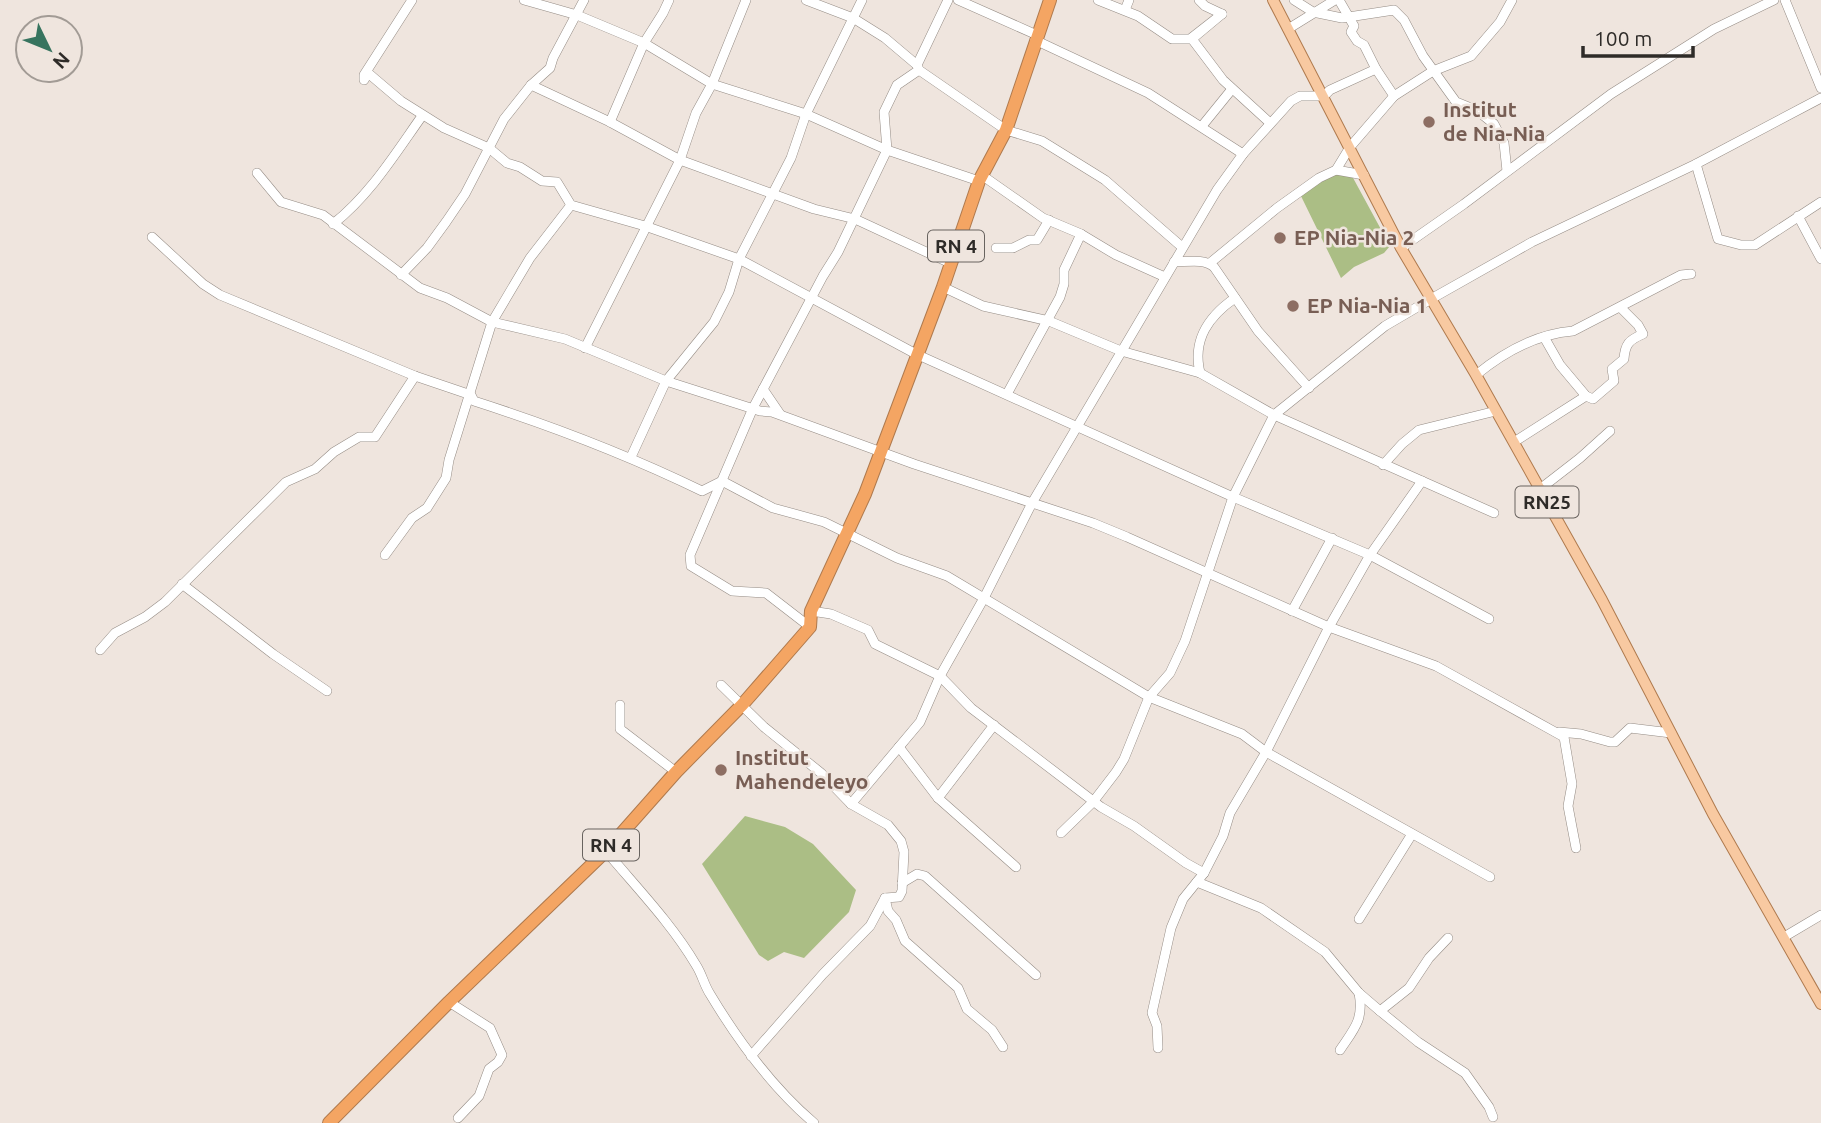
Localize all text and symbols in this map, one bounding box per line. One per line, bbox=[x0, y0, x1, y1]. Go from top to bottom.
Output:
north arrow bbox=[14, 14, 84, 84]
scale bar bbox=[1583, 14, 1693, 58]
text: 100 m bbox=[1594, 26, 1652, 50]
text: N bbox=[49, 48, 74, 73]
place label: Institut de Nia-Nia bbox=[1443, 97, 1545, 145]
marker: Institut de Nia-Nia bbox=[1421, 114, 1437, 130]
place label: EP Nia-Nia 2 bbox=[1294, 225, 1414, 249]
road number: RN 4 bbox=[928, 230, 984, 262]
marker: EP Nia-Nia 2 bbox=[1272, 230, 1288, 246]
place label: EP Nia-Nia 1 bbox=[1307, 293, 1427, 317]
marker: EP Nia-Nia 1 bbox=[1285, 298, 1301, 314]
road number: RN25 bbox=[1516, 486, 1578, 517]
place label: Institut Mahendeleyo bbox=[735, 745, 868, 793]
marker: Institut Mahendeleyo bbox=[713, 762, 729, 778]
road number: RN 4 bbox=[583, 830, 639, 860]

